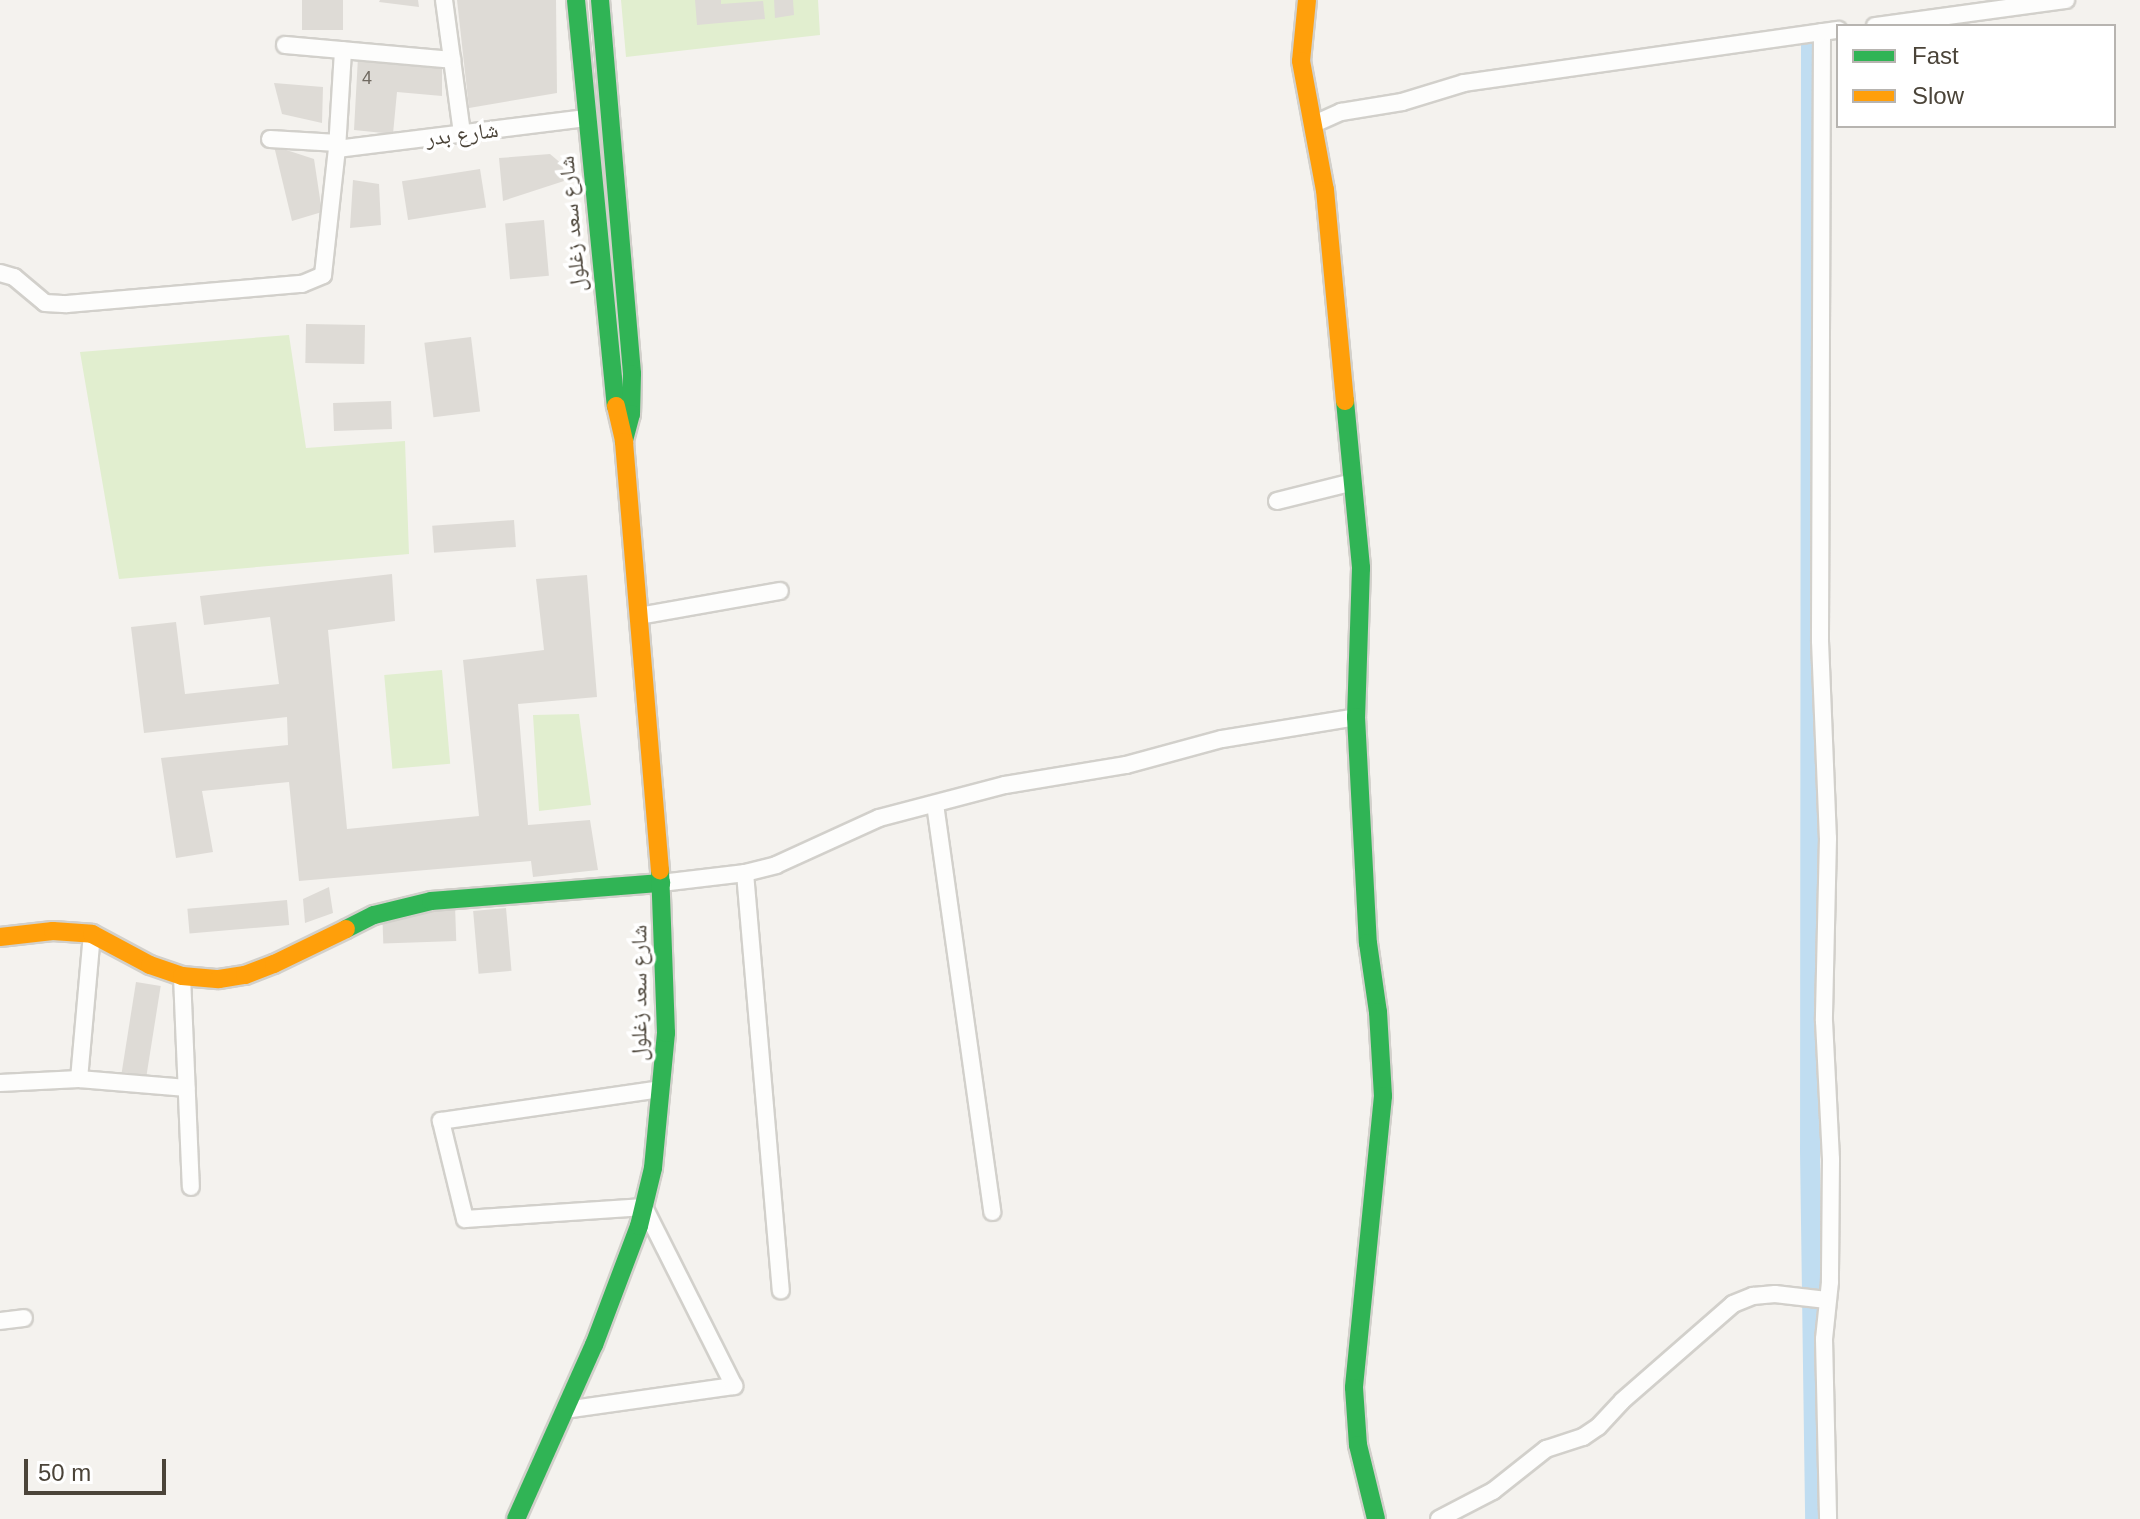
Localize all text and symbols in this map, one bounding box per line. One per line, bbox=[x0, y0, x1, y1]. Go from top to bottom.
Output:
legend bbox=[1836, 24, 2116, 128]
text: Fast bbox=[1912, 42, 1959, 69]
house number: 4 bbox=[362, 67, 372, 89]
text: Slow bbox=[1912, 82, 1964, 109]
street label: شارع بدر bbox=[424, 116, 500, 152]
street label: شارع سعد زغلول bbox=[553, 155, 591, 293]
street label: شارع سعد زغلول bbox=[626, 925, 652, 1061]
scale bar bbox=[28, 1443, 170, 1493]
text: 50 m bbox=[38, 1459, 91, 1486]

